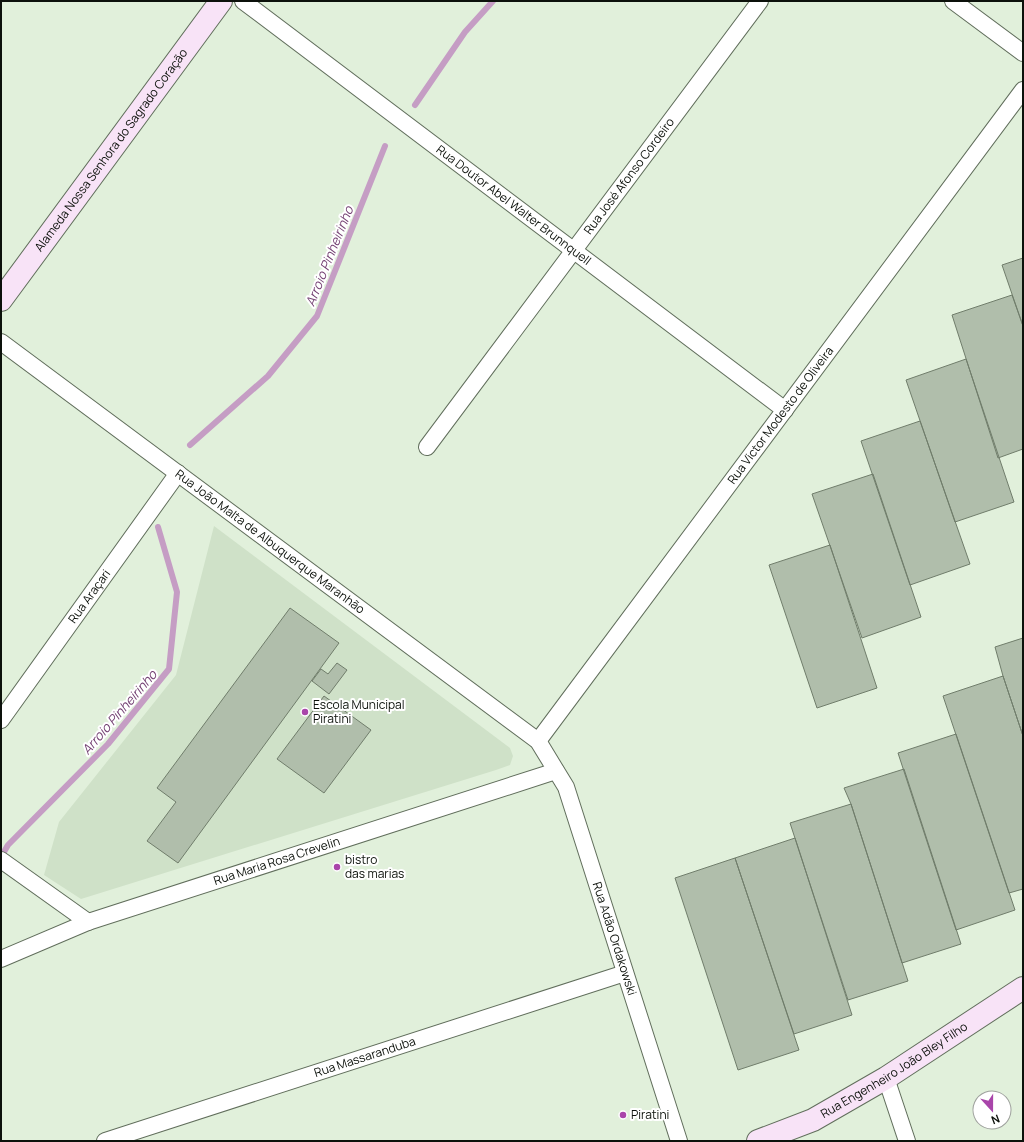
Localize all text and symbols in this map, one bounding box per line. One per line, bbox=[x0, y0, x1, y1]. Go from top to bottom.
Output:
street label: Alameda Nossa Senhora do Sagrado Coração bbox=[30, 45, 191, 255]
street label: Rua José Afonso Cordeiro bbox=[580, 114, 678, 238]
street label: Rua Doutor Abel Walter Brunnquell bbox=[433, 141, 595, 269]
water label: Arroio Pinheirinho bbox=[301, 202, 358, 309]
street label: Rua Victor Modesto de Oliveira bbox=[723, 343, 837, 487]
street label: Rua João Malta de Albuquerque Maranhão bbox=[172, 465, 368, 617]
street label: Rua Araçari bbox=[64, 566, 114, 627]
water label: Arroio Pinheirinho bbox=[77, 665, 162, 758]
place label: Escola Municipal Piratini bbox=[313, 696, 405, 727]
marker: Escola Municipal Piratini bbox=[300, 707, 310, 717]
street label: Rua Maria Rosa Crevelin bbox=[211, 832, 342, 889]
place label: bistro das marias bbox=[345, 851, 404, 882]
marker: bistro das marias bbox=[332, 862, 342, 872]
street label: Rua Adão Ordakowski bbox=[589, 880, 641, 997]
street label: Rua Engenheiro João Bley Filho bbox=[817, 1018, 971, 1122]
street label: Rua Massaranduba bbox=[312, 1032, 418, 1081]
north arrow bbox=[972, 1090, 1012, 1130]
place label: Piratini bbox=[631, 1106, 669, 1123]
marker: Piratini bbox=[618, 1110, 628, 1120]
text: N bbox=[989, 1111, 1002, 1128]

